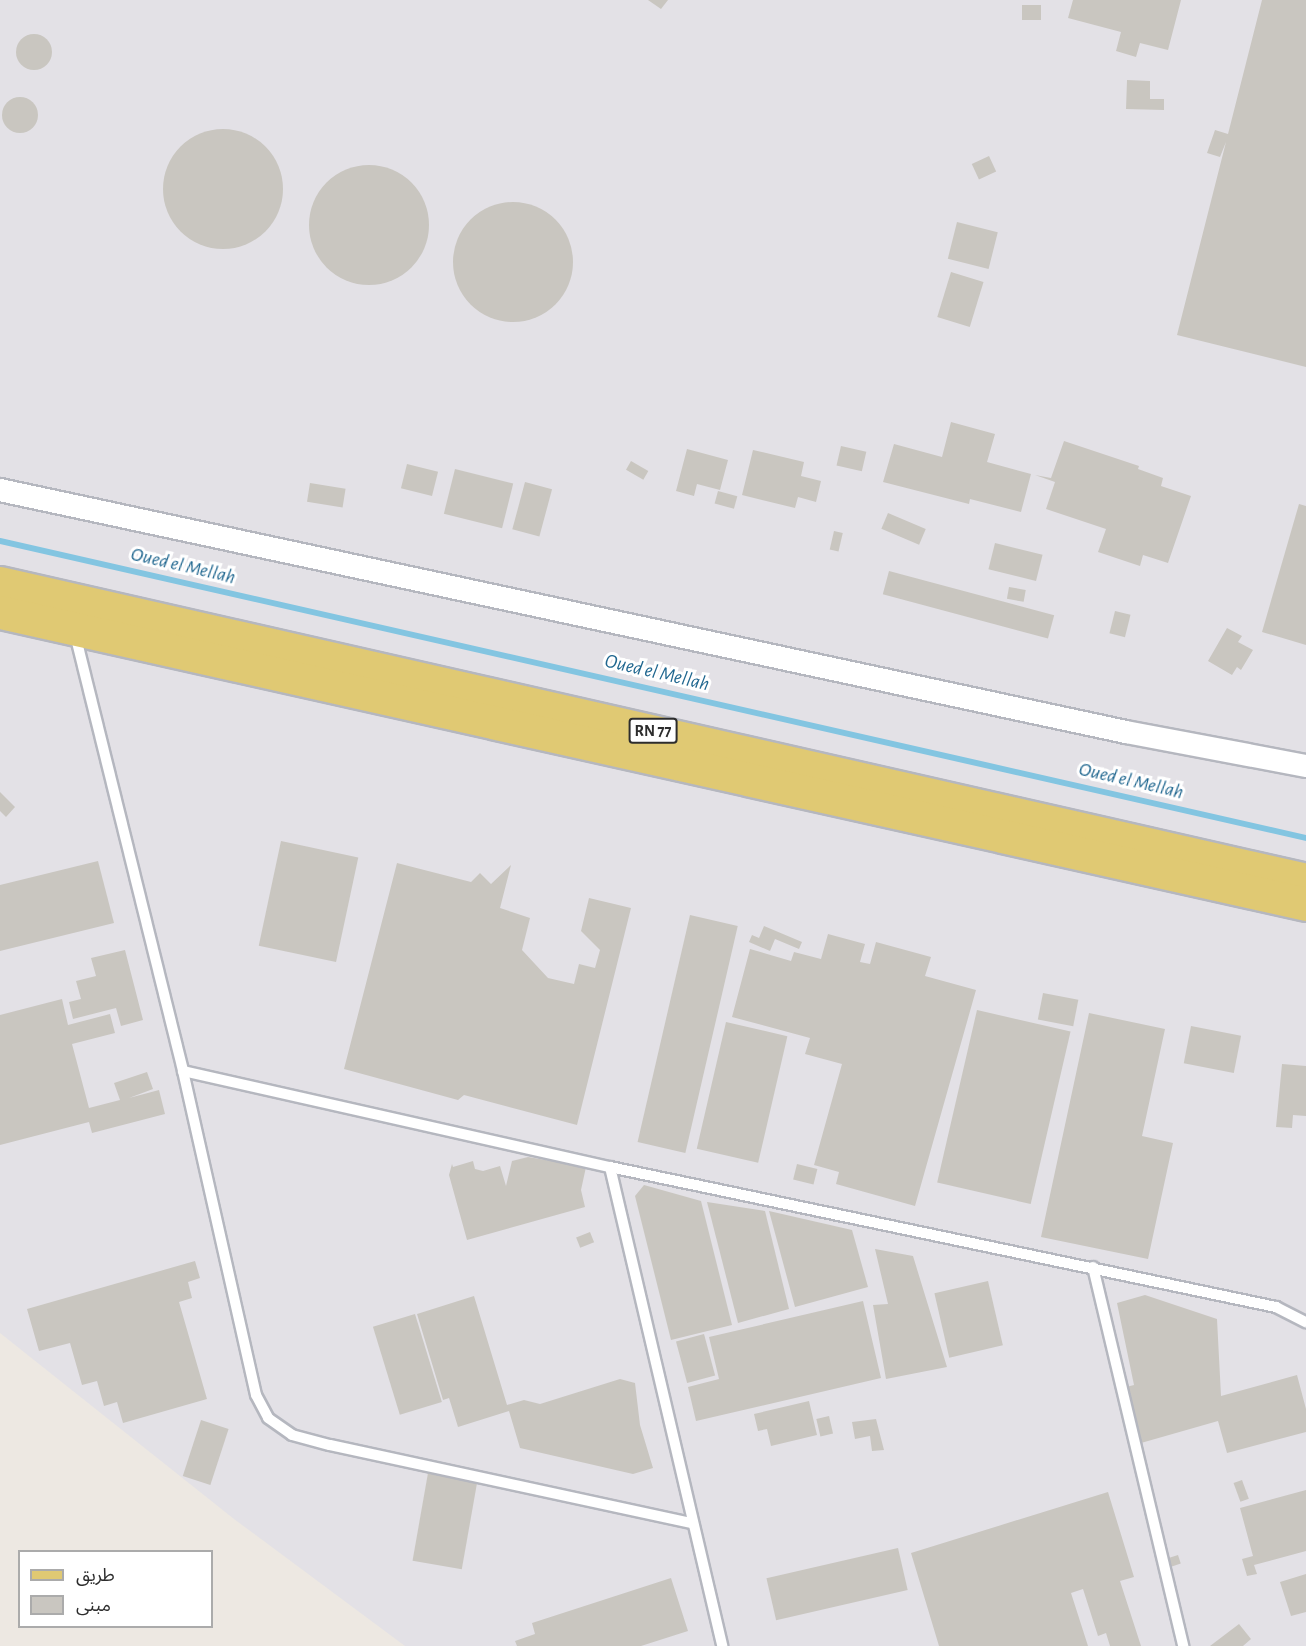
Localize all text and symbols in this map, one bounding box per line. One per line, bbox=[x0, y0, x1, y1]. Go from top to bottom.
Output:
water label: Oued el Mellah bbox=[128, 542, 238, 590]
water label: Oued el Mellah bbox=[602, 649, 712, 697]
road number: RN 77 bbox=[628, 718, 678, 744]
water label: Oued el Mellah bbox=[1076, 757, 1186, 805]
legend bbox=[18, 1550, 213, 1628]
text: طريق bbox=[76, 1567, 115, 1585]
text: مبنى bbox=[76, 1597, 111, 1615]

